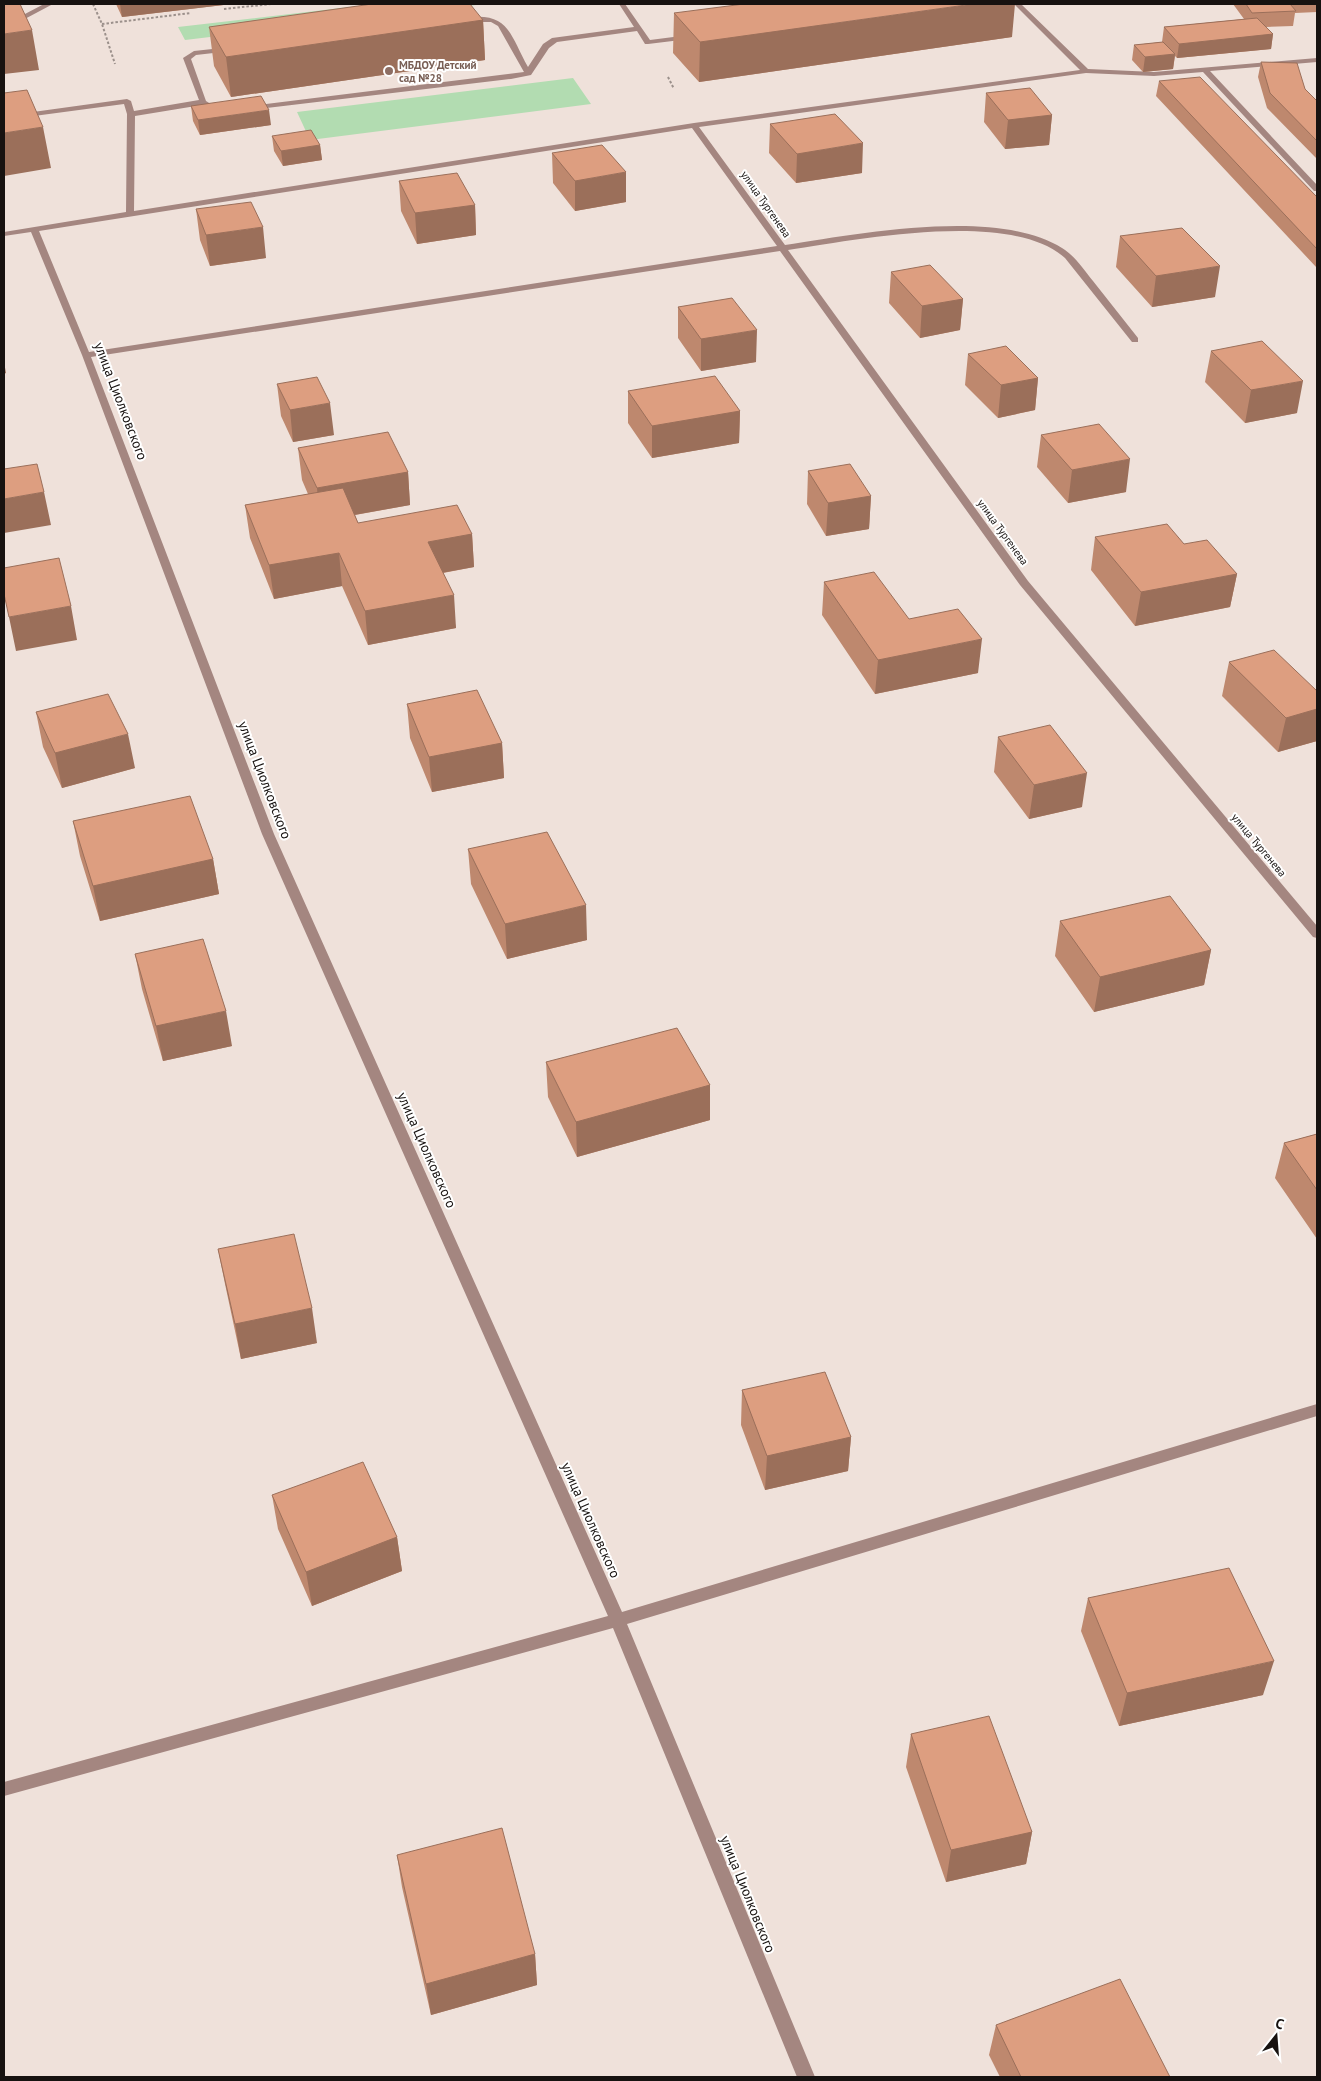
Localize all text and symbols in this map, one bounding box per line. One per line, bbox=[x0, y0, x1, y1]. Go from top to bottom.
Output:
place label: МБДОУ Детский сад №28 bbox=[399, 58, 477, 85]
marker: МБДОУ Детский сад №28 bbox=[383, 65, 395, 77]
street label: улица Тургенева bbox=[738, 168, 794, 240]
street label: улица Циолковского bbox=[90, 339, 152, 463]
street label: улица Тургенева bbox=[974, 496, 1032, 568]
street label: улица Циолковского bbox=[234, 718, 296, 842]
street label: улица Тургенева bbox=[1228, 811, 1290, 879]
street label: улица Циолковского bbox=[393, 1089, 461, 1211]
street label: улица Циолковского bbox=[557, 1459, 625, 1581]
street label: улица Циолковского bbox=[716, 1833, 780, 1955]
north arrow bbox=[1251, 2011, 1301, 2061]
text: С bbox=[1273, 2014, 1286, 2033]

